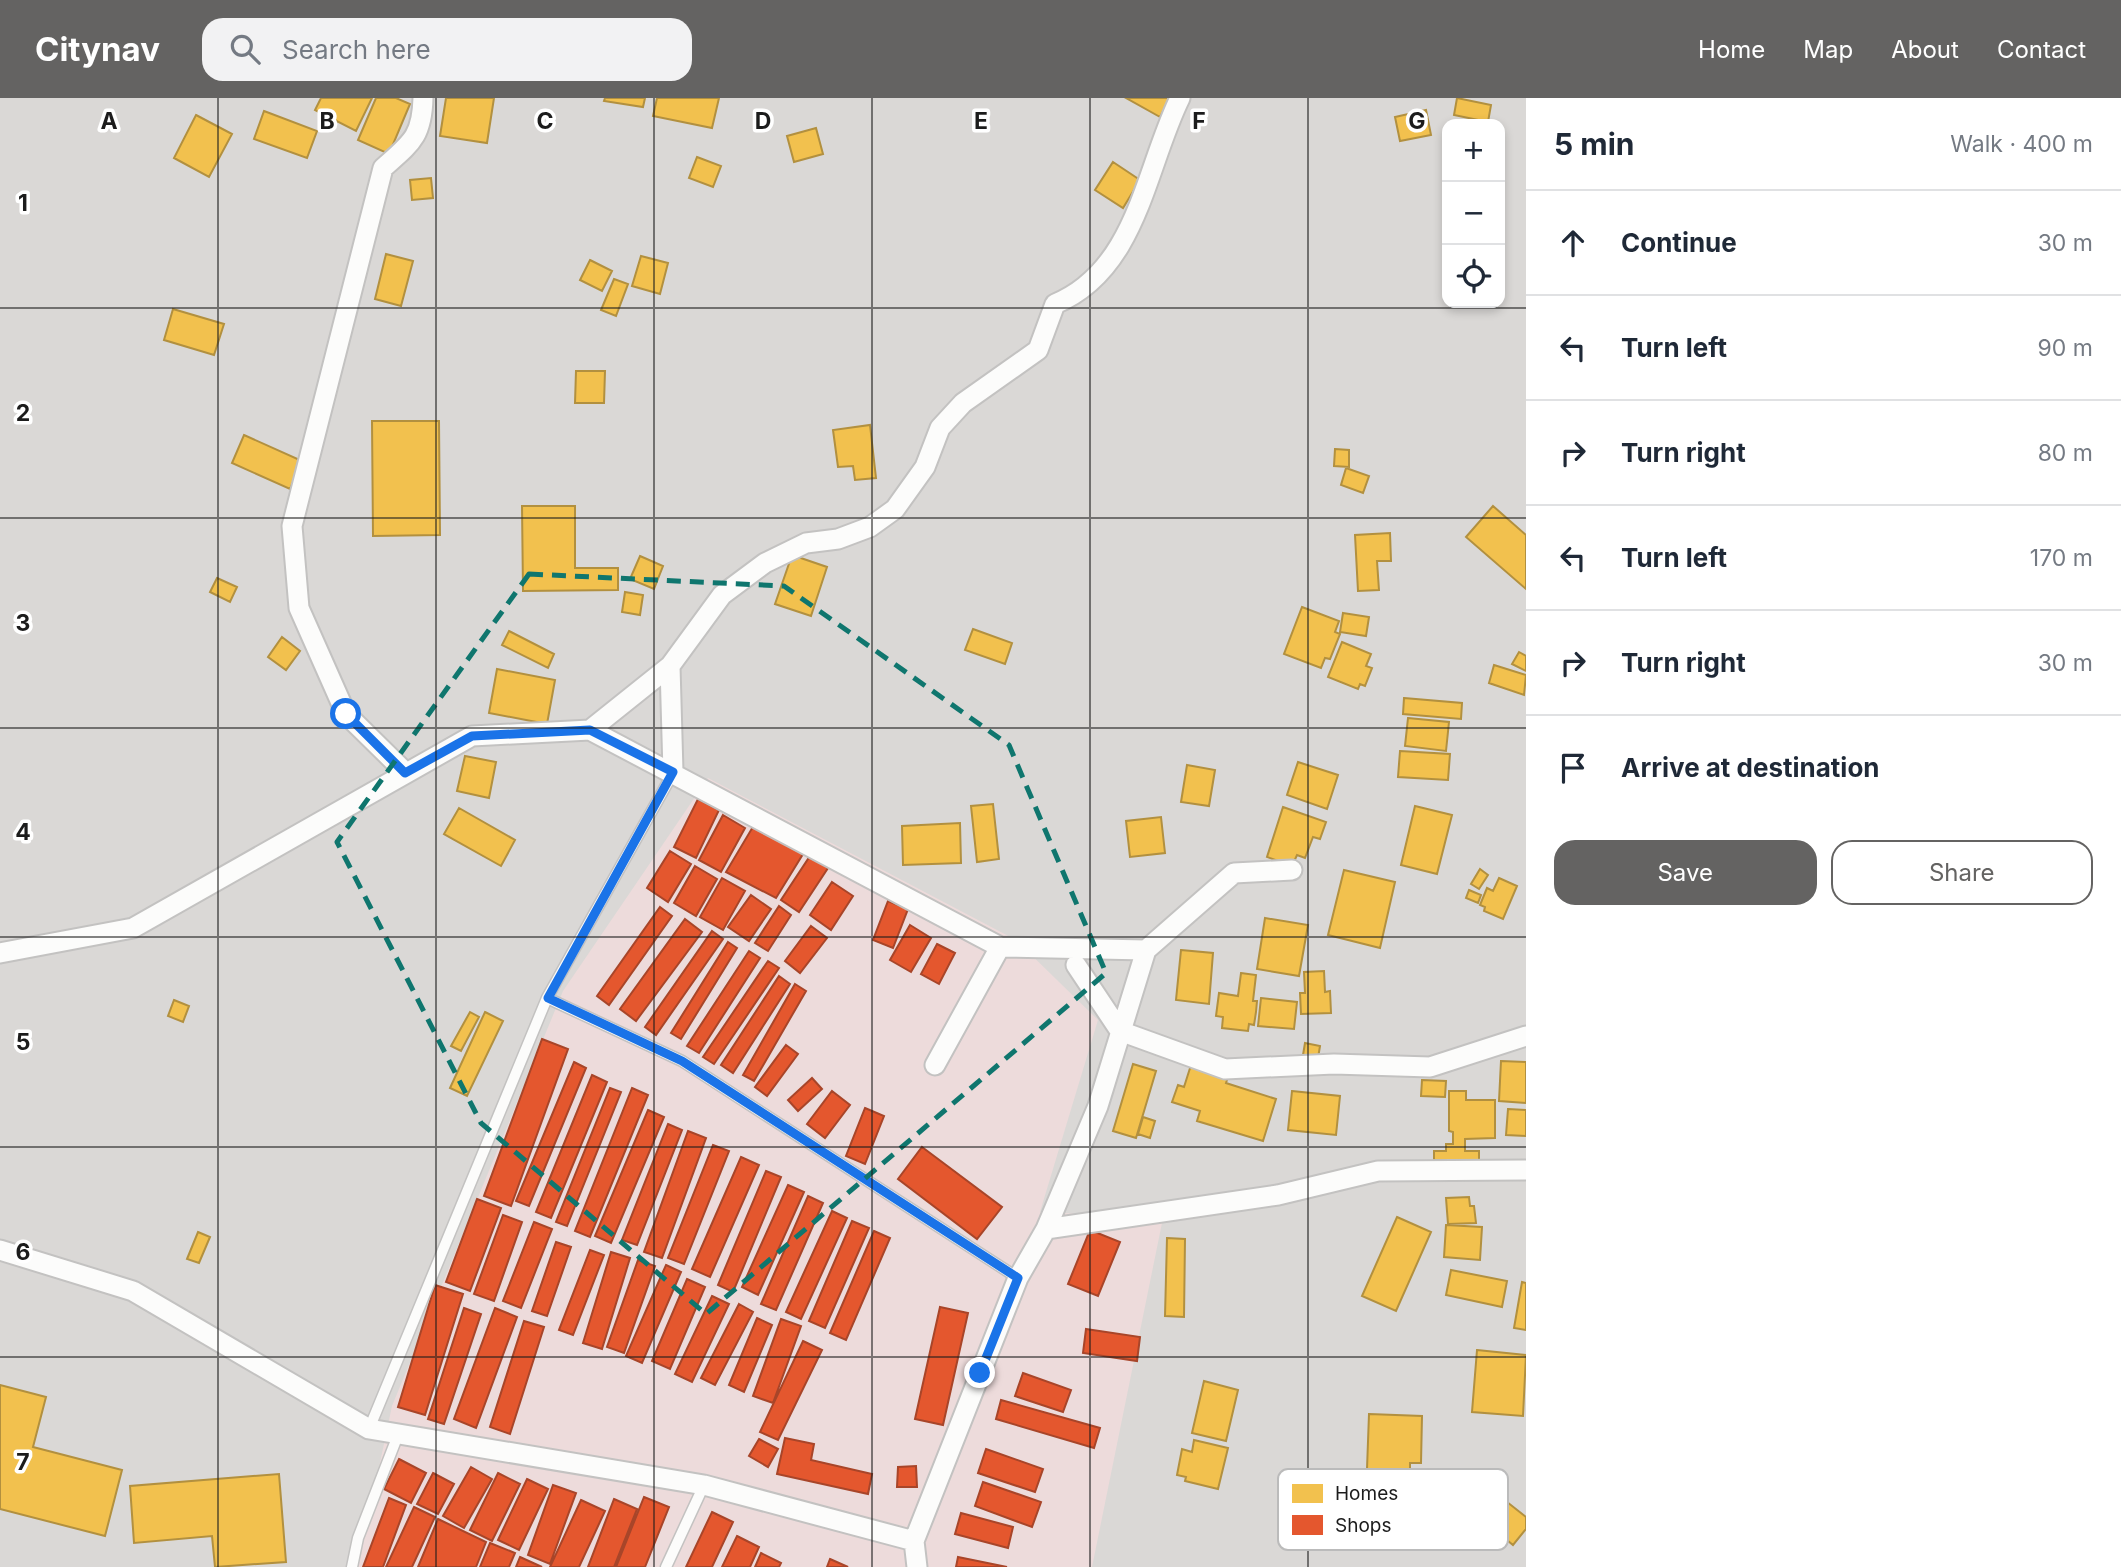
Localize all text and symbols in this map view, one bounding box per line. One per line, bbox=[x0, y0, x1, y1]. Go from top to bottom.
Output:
search box bbox=[202, 18, 692, 81]
text: Citynav bbox=[35, 29, 160, 69]
icon: search bbox=[226, 30, 264, 68]
text: Search here bbox=[282, 34, 431, 65]
text: Home bbox=[1698, 35, 1765, 64]
text: Map bbox=[1803, 35, 1853, 64]
text: About bbox=[1891, 35, 1959, 64]
text: Contact bbox=[1997, 35, 2086, 64]
text: A bbox=[100, 107, 118, 135]
text: B bbox=[319, 107, 335, 135]
text: C bbox=[536, 107, 554, 135]
text: D bbox=[755, 107, 771, 135]
text: E bbox=[974, 107, 988, 135]
text: F bbox=[1192, 107, 1206, 135]
text: G bbox=[1408, 107, 1426, 135]
map controls bbox=[1442, 119, 1505, 308]
button: + bbox=[1442, 119, 1505, 182]
text: 5 min bbox=[1554, 126, 1634, 162]
text: Walk · 400 m bbox=[1950, 130, 2093, 158]
button: − bbox=[1442, 182, 1505, 245]
text: 1 bbox=[18, 189, 28, 217]
icon: ahead bbox=[1554, 224, 1592, 262]
text: Continue bbox=[1621, 227, 1737, 258]
text: 30 m bbox=[2038, 229, 2093, 257]
button: locate bbox=[1442, 245, 1505, 308]
icon: left bbox=[1554, 329, 1592, 367]
text: Turn left bbox=[1621, 332, 1727, 363]
text: 90 m bbox=[2038, 334, 2093, 362]
text: 2 bbox=[16, 399, 30, 427]
icon: right bbox=[1554, 434, 1592, 472]
text: Turn right bbox=[1621, 437, 1746, 468]
text: 80 m bbox=[2038, 439, 2093, 467]
icon: left bbox=[1554, 539, 1592, 577]
text: Turn left bbox=[1621, 542, 1727, 573]
text: 170 m bbox=[2030, 544, 2093, 572]
text: 3 bbox=[16, 609, 30, 637]
icon: right bbox=[1554, 644, 1592, 682]
text: Turn right bbox=[1621, 647, 1746, 678]
text: 30 m bbox=[2038, 649, 2093, 677]
route start bbox=[330, 698, 361, 729]
icon: arrive bbox=[1554, 749, 1592, 787]
text: Arrive at destination bbox=[1621, 752, 1880, 783]
text: 4 bbox=[15, 818, 31, 846]
button: Save bbox=[1554, 840, 1817, 905]
button: Share bbox=[1831, 840, 2093, 905]
text: 5 bbox=[16, 1028, 30, 1056]
text: 6 bbox=[16, 1238, 30, 1266]
route end bbox=[964, 1357, 995, 1388]
text: 7 bbox=[16, 1448, 30, 1476]
legend bbox=[1278, 1469, 1508, 1550]
text: Homes bbox=[1335, 1482, 1398, 1505]
text: Shops bbox=[1335, 1514, 1391, 1537]

